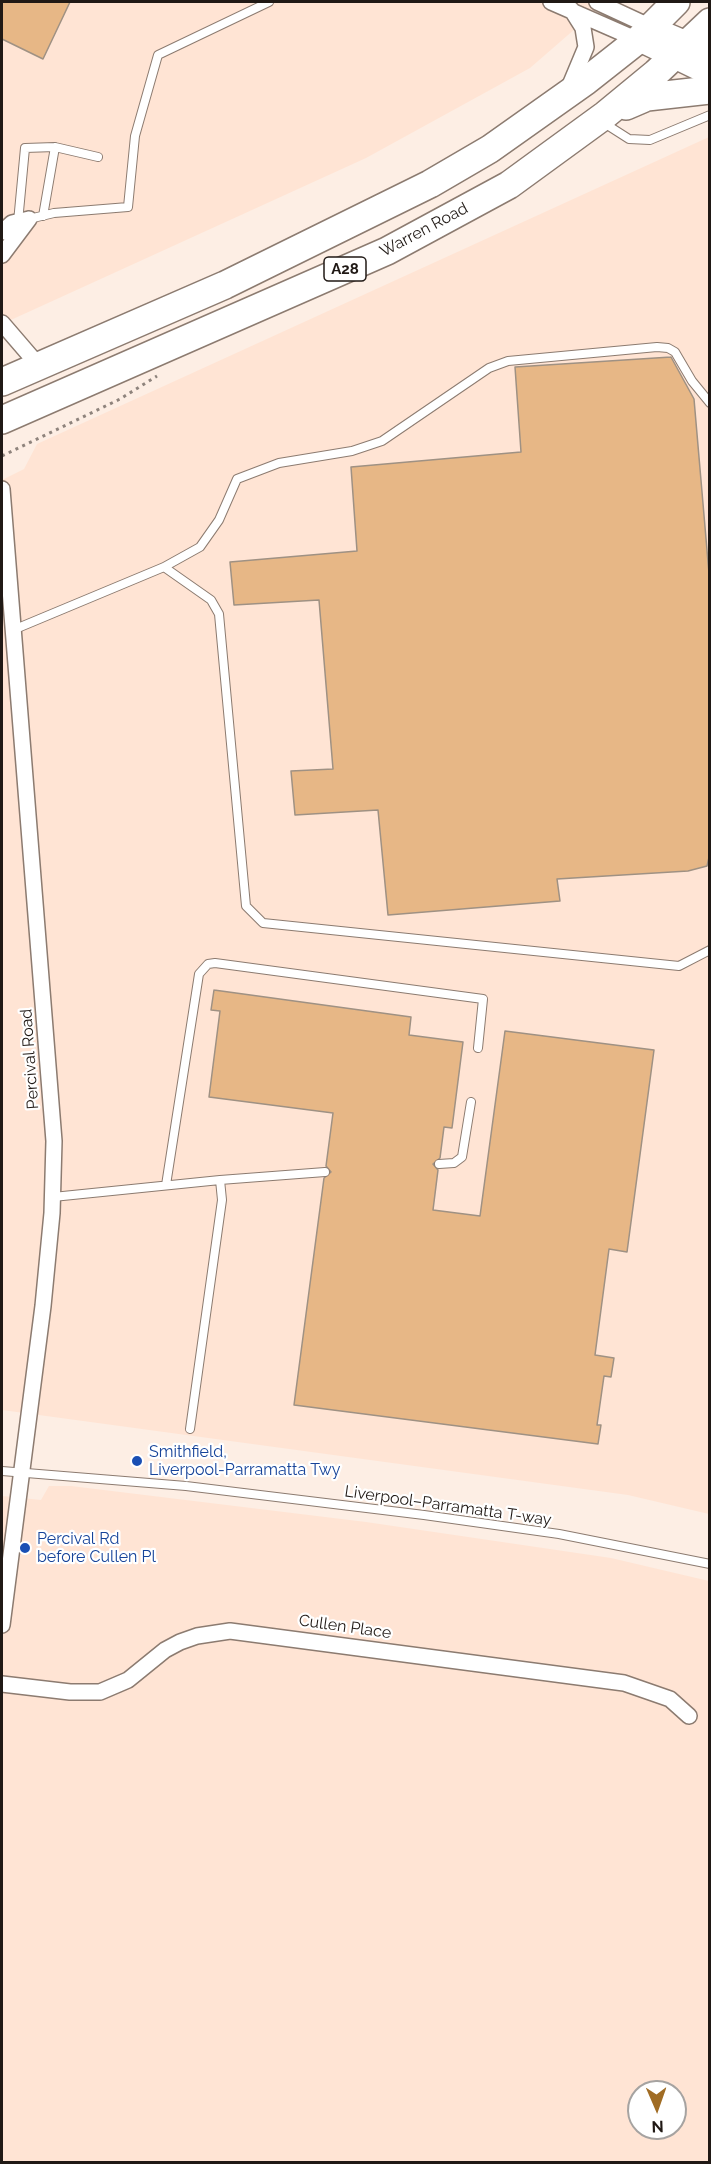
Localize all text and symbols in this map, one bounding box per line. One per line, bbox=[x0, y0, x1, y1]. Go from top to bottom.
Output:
street label: Warren Road bbox=[377, 199, 471, 261]
road number: A28 bbox=[324, 257, 366, 281]
street label: Percival Road bbox=[17, 1008, 43, 1110]
place label: Smithfield, Liverpool-Parramatta Twy bbox=[149, 1442, 340, 1480]
marker: Smithfield, Liverpool-Parramatta Twy bbox=[130, 1454, 144, 1468]
street label: Liverpool–Parramatta T-way bbox=[343, 1482, 553, 1530]
place label: Percival Rd before Cullen Pl bbox=[37, 1529, 156, 1567]
marker: Percival Rd before Cullen Pl bbox=[18, 1541, 32, 1555]
street label: Cullen Place bbox=[298, 1611, 392, 1643]
north arrow bbox=[627, 2080, 687, 2140]
text: N bbox=[651, 2117, 664, 2136]

